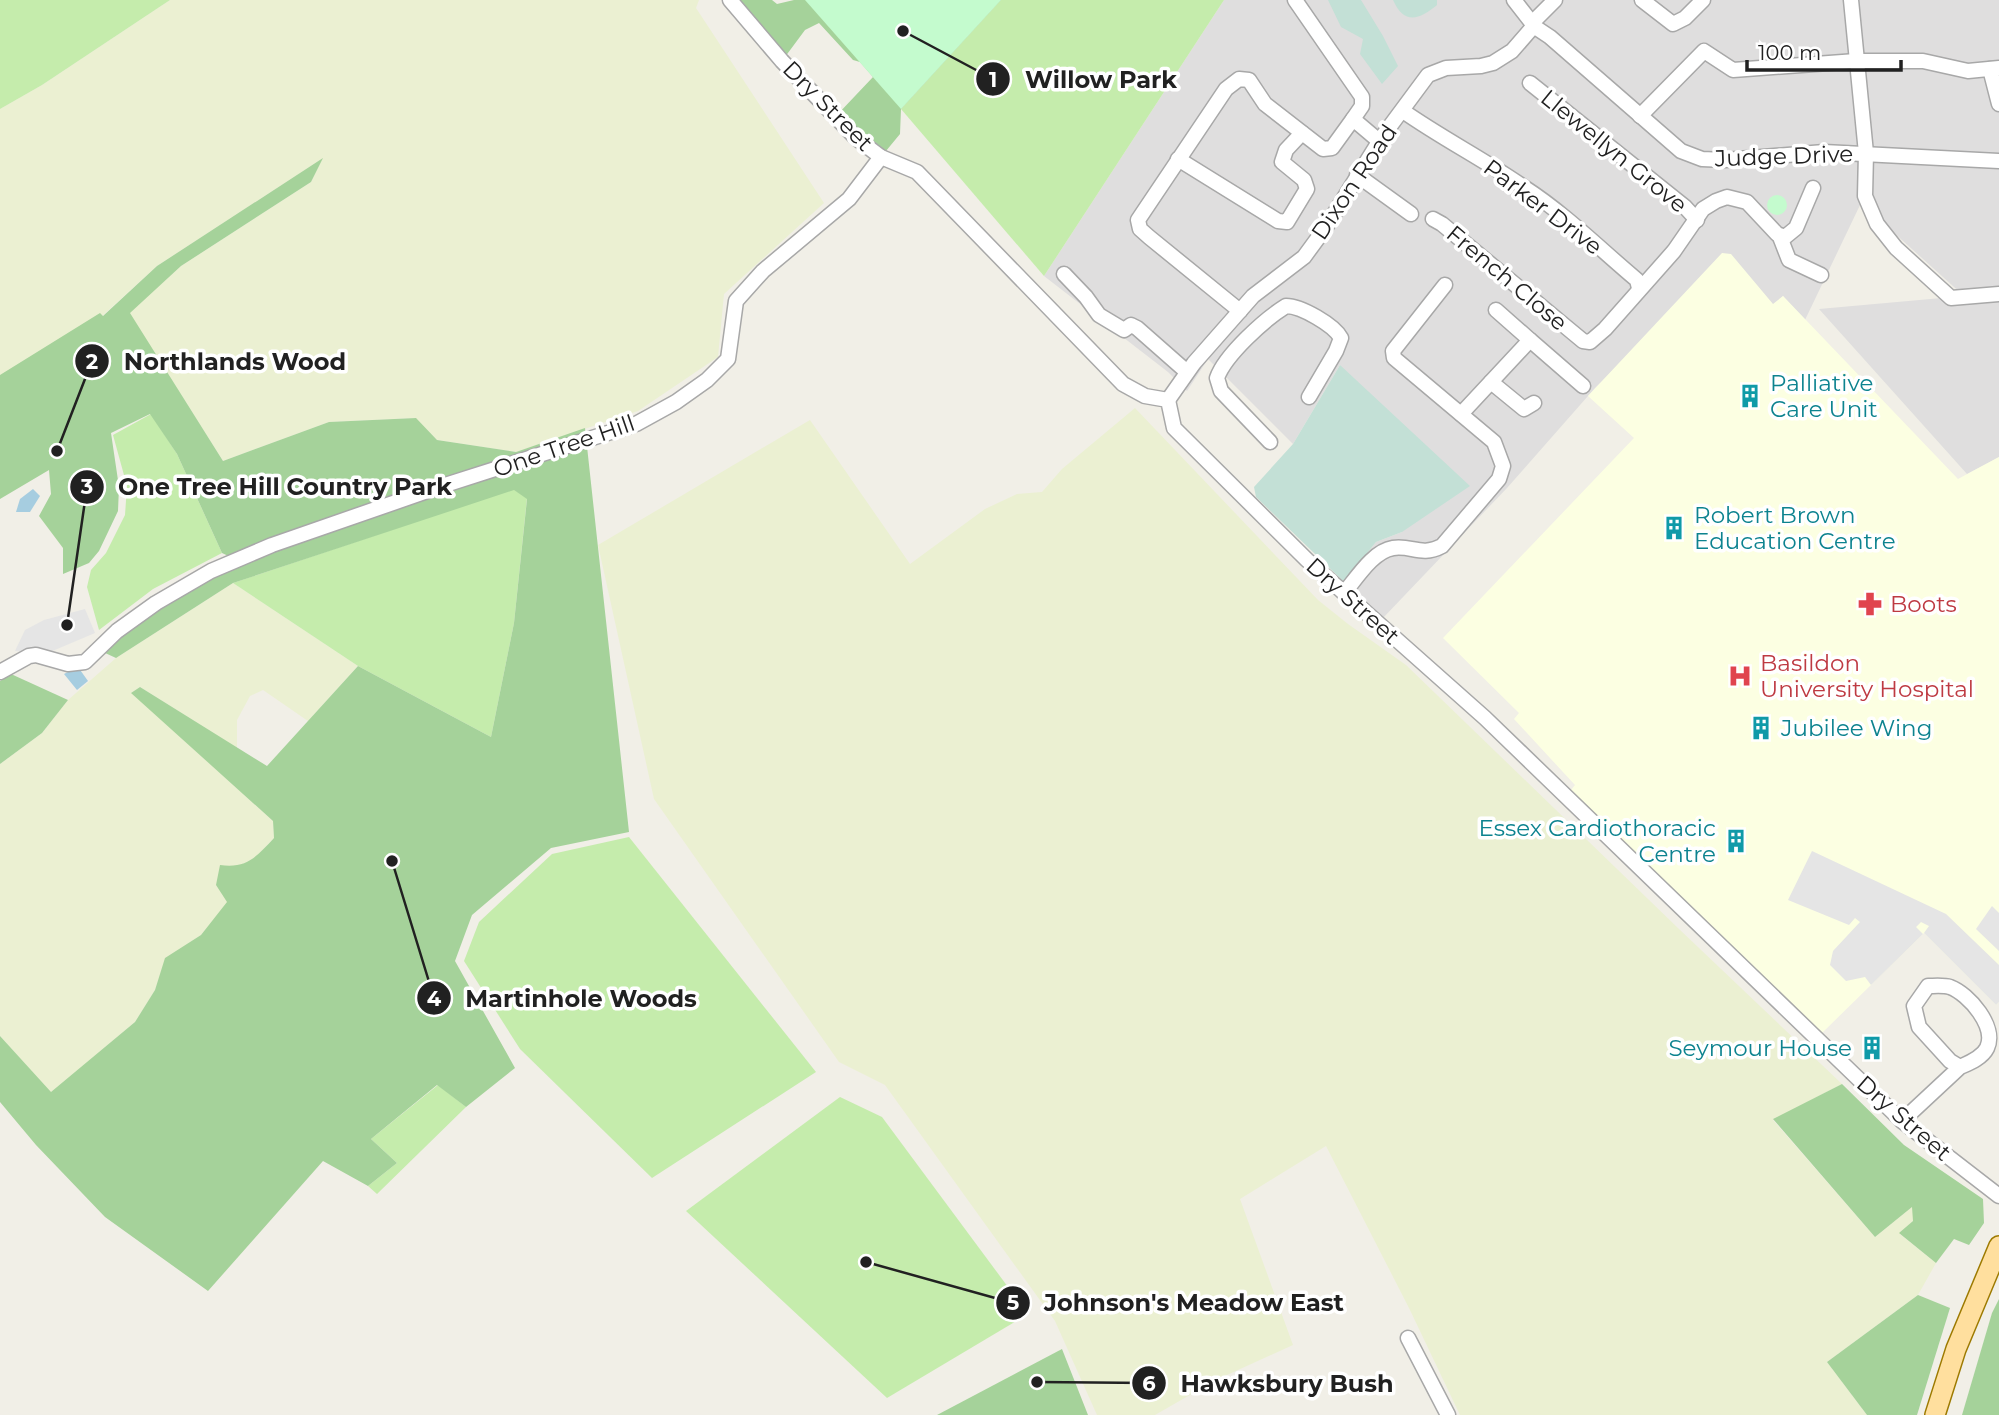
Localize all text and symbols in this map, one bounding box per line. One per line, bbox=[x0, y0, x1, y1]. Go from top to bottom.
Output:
scale bar bbox=[1747, 28, 1901, 72]
text: 100 m bbox=[1758, 40, 1821, 65]
street label: Dry Street bbox=[777, 55, 879, 157]
callout: Willow Park bbox=[976, 57, 1191, 102]
text: Willow Park bbox=[1025, 65, 1177, 94]
text: 1 bbox=[989, 67, 997, 92]
street label: Llewellyn Grove bbox=[1535, 83, 1693, 219]
street label: Dixon Road bbox=[1305, 119, 1403, 245]
street label: Judge Drive bbox=[1713, 140, 1854, 172]
street label: Parker Drive bbox=[1478, 153, 1608, 261]
street label: French Close bbox=[1441, 219, 1573, 337]
callout: Northlands Wood bbox=[75, 339, 360, 384]
text: Northlands Wood bbox=[124, 347, 346, 376]
text: 2 bbox=[86, 349, 98, 374]
place label: Palliative Care Unit bbox=[1770, 369, 1878, 423]
building icon: Palliative Care Unit bbox=[1736, 382, 1764, 410]
street label: One Tree Hill bbox=[490, 409, 638, 483]
callout: One Tree Hill Country Park bbox=[69, 464, 467, 509]
text: One Tree Hill Country Park bbox=[118, 472, 452, 501]
text: 3 bbox=[80, 474, 93, 499]
place label: Robert Brown Education Centre bbox=[1694, 501, 1896, 555]
building icon: Robert Brown Education Centre bbox=[1660, 514, 1688, 542]
street label: Dry Street bbox=[1300, 552, 1406, 650]
pharmacy icon: Boots bbox=[1856, 590, 1884, 618]
place label: Boots bbox=[1890, 590, 1957, 618]
place label: Basildon University Hospital bbox=[1760, 649, 1974, 703]
hospital icon: Basildon University Hospital bbox=[1726, 662, 1754, 690]
building icon: Jubilee Wing bbox=[1747, 714, 1775, 742]
place label: Jubilee Wing bbox=[1780, 714, 1932, 742]
place label: Essex Cardiothoracic Centre bbox=[1479, 814, 1716, 868]
building icon: Essex Cardiothoracic Centre bbox=[1722, 827, 1750, 855]
callout: Martinhole Woods bbox=[417, 976, 711, 1021]
text: Martinhole Woods bbox=[465, 984, 697, 1013]
text: 4 bbox=[427, 986, 442, 1011]
place label: Seymour House bbox=[1668, 1034, 1852, 1062]
building icon: Seymour House bbox=[1858, 1034, 1886, 1062]
street label: Dry Street bbox=[1851, 1069, 1957, 1167]
callout: Johnson's Meadow East bbox=[995, 1280, 1358, 1325]
text: Johnson's Meadow East bbox=[1043, 1288, 1344, 1317]
text: 5 bbox=[1007, 1290, 1019, 1315]
callout: Hawksbury Bush bbox=[1132, 1361, 1408, 1406]
text: Hawksbury Bush bbox=[1180, 1369, 1394, 1398]
text: 6 bbox=[1142, 1371, 1156, 1396]

